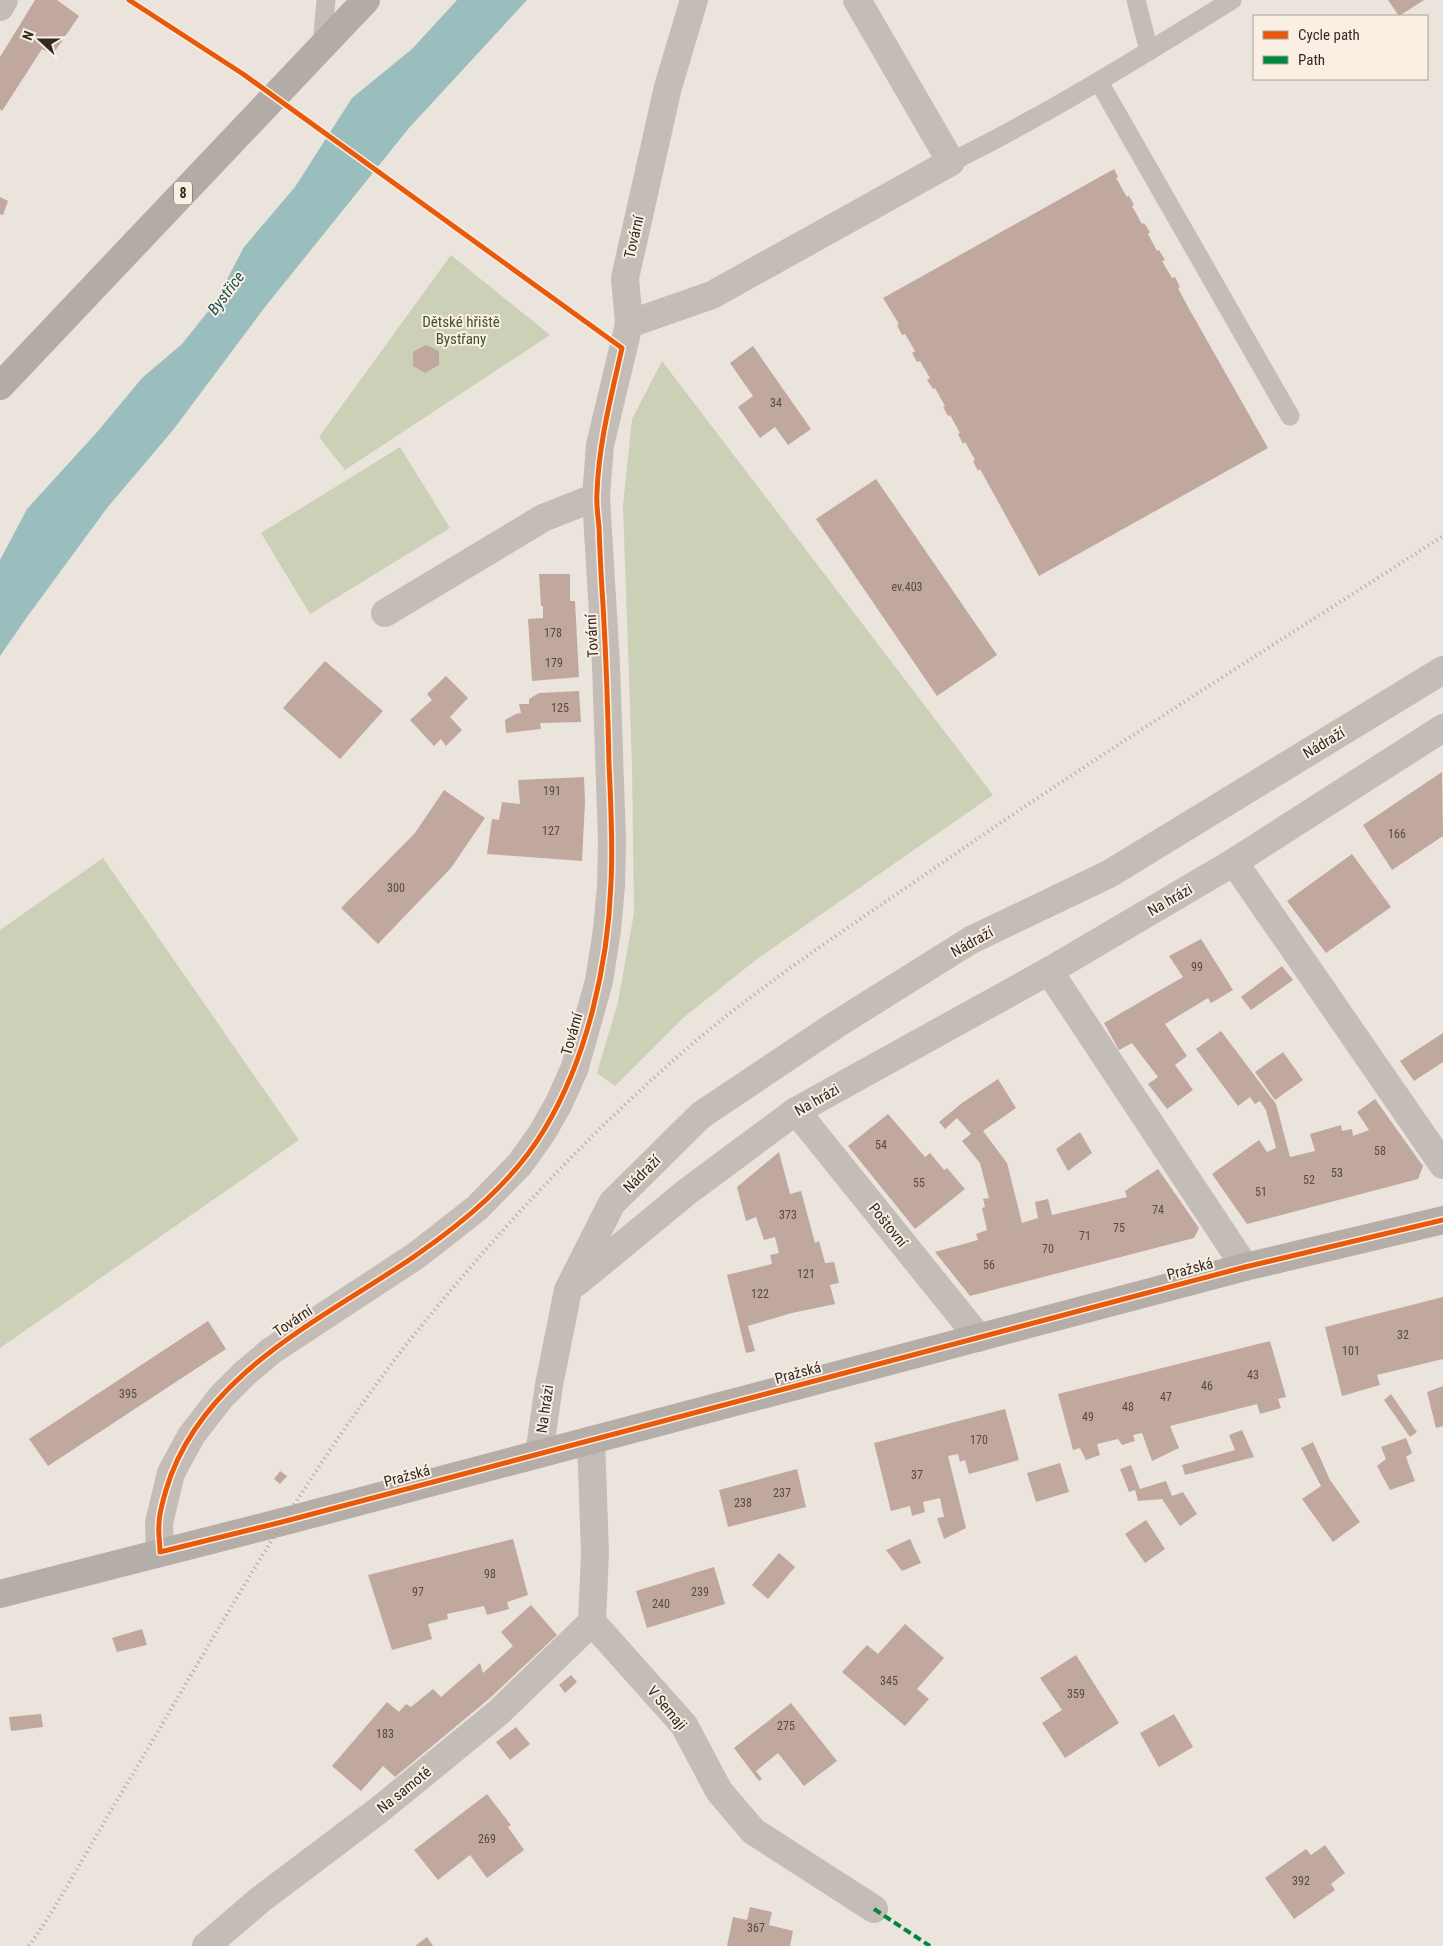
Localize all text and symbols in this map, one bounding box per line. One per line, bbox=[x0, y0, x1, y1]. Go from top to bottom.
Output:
north arrow bbox=[15, 15, 65, 65]
legend bbox=[1253, 15, 1428, 80]
text: Cycle path bbox=[1298, 26, 1360, 44]
text: N bbox=[19, 28, 37, 42]
text: Path bbox=[1298, 51, 1325, 69]
road number: 8 bbox=[174, 182, 192, 204]
street label: Tovární bbox=[620, 212, 648, 260]
water label: Bystřice bbox=[204, 268, 248, 318]
park label: Dětské hřiště Bystřany bbox=[422, 313, 500, 348]
house number: 34 bbox=[770, 396, 782, 410]
house number: ev.403 bbox=[892, 580, 923, 594]
street label: Tovární bbox=[582, 612, 602, 658]
house number: 178 bbox=[544, 626, 562, 640]
house number: 179 bbox=[545, 656, 563, 670]
house number: 125 bbox=[551, 701, 569, 715]
street label: Nádraží bbox=[1300, 723, 1349, 762]
house number: 191 bbox=[543, 784, 561, 798]
house number: 127 bbox=[542, 824, 560, 838]
house number: 166 bbox=[1388, 827, 1406, 841]
street label: Na hrázi bbox=[1144, 880, 1196, 920]
house number: 300 bbox=[387, 881, 405, 895]
street label: Nádraží bbox=[948, 922, 998, 961]
house number: 99 bbox=[1191, 960, 1203, 974]
street label: Tovární bbox=[557, 1009, 587, 1057]
street label: Na hrázi bbox=[791, 1080, 843, 1120]
house number: 54 bbox=[875, 1138, 887, 1152]
house number: 58 bbox=[1374, 1144, 1386, 1158]
street label: Nádraží bbox=[620, 1151, 665, 1196]
house number: 53 bbox=[1331, 1166, 1343, 1180]
house number: 52 bbox=[1303, 1173, 1315, 1187]
house number: 55 bbox=[913, 1176, 925, 1190]
house number: 51 bbox=[1255, 1185, 1267, 1199]
street label: Poštovní bbox=[865, 1199, 912, 1252]
house number: 74 bbox=[1152, 1203, 1164, 1217]
house number: 373 bbox=[779, 1208, 797, 1222]
house number: 75 bbox=[1113, 1221, 1125, 1235]
house number: 71 bbox=[1079, 1229, 1091, 1243]
house number: 70 bbox=[1042, 1242, 1054, 1256]
street label: Pražská bbox=[1165, 1254, 1215, 1284]
house number: 56 bbox=[983, 1258, 995, 1272]
house number: 121 bbox=[797, 1267, 815, 1281]
house number: 122 bbox=[751, 1287, 769, 1301]
street label: Tovární bbox=[270, 1301, 317, 1341]
house number: 32 bbox=[1397, 1328, 1409, 1342]
house number: 101 bbox=[1342, 1344, 1360, 1358]
street label: Pražská bbox=[773, 1358, 823, 1388]
house number: 43 bbox=[1247, 1368, 1259, 1382]
house number: 46 bbox=[1201, 1379, 1213, 1393]
street label: Na hrázi bbox=[533, 1384, 557, 1434]
house number: 395 bbox=[119, 1387, 137, 1401]
house number: 47 bbox=[1160, 1390, 1172, 1404]
house number: 48 bbox=[1122, 1400, 1134, 1414]
house number: 49 bbox=[1082, 1410, 1094, 1424]
house number: 170 bbox=[970, 1433, 988, 1447]
street label: Pražská bbox=[382, 1461, 432, 1491]
house number: 37 bbox=[911, 1468, 923, 1482]
house number: 237 bbox=[773, 1486, 791, 1500]
house number: 238 bbox=[734, 1496, 752, 1510]
house number: 98 bbox=[484, 1567, 496, 1581]
house number: 97 bbox=[412, 1585, 424, 1599]
house number: 239 bbox=[691, 1585, 709, 1599]
house number: 240 bbox=[652, 1597, 670, 1611]
house number: 345 bbox=[880, 1674, 898, 1688]
street label: V Semaji bbox=[643, 1682, 691, 1734]
house number: 359 bbox=[1067, 1687, 1085, 1701]
house number: 275 bbox=[777, 1719, 795, 1733]
house number: 183 bbox=[376, 1727, 394, 1741]
street label: Na samotě bbox=[373, 1763, 435, 1817]
house number: 269 bbox=[478, 1832, 496, 1846]
house number: 392 bbox=[1292, 1874, 1310, 1888]
house number: 367 bbox=[747, 1921, 765, 1935]

